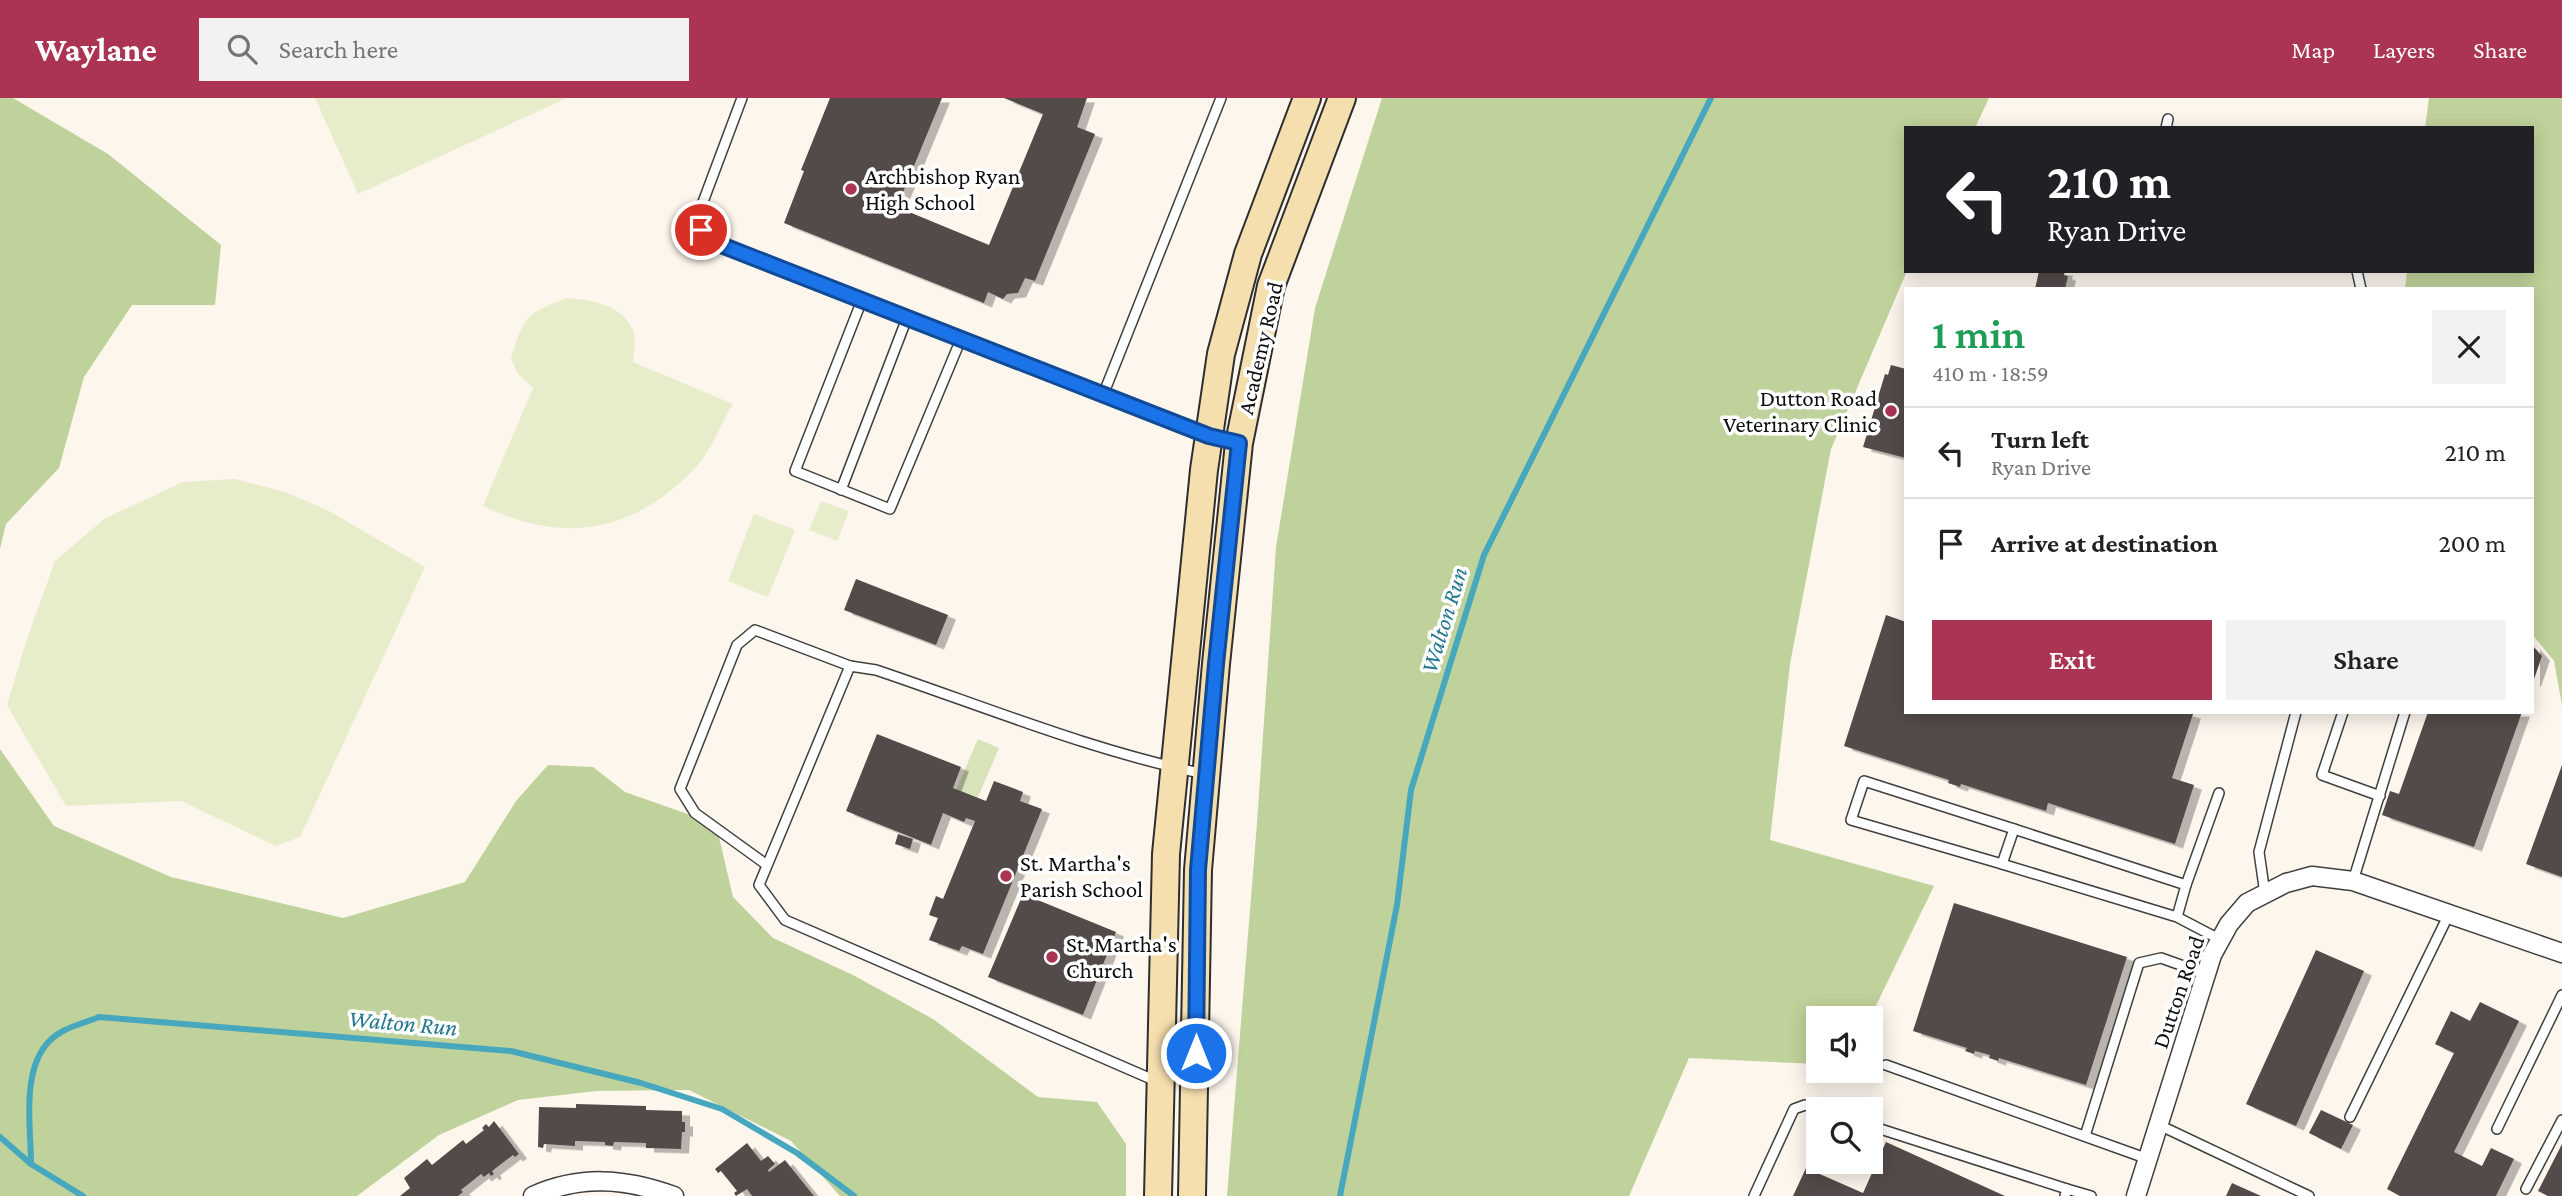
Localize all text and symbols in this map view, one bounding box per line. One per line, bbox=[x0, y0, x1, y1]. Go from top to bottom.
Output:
search box bbox=[199, 18, 689, 81]
icon: search bbox=[223, 30, 261, 68]
text: Waylane bbox=[35, 31, 157, 68]
text: Search here bbox=[279, 35, 398, 64]
text: Map bbox=[2291, 36, 2335, 63]
text: Layers bbox=[2373, 36, 2435, 63]
text: Share bbox=[2473, 36, 2527, 63]
icon: left bbox=[1932, 154, 2023, 245]
text: 210 m bbox=[2047, 154, 2171, 209]
place label: Archbishop Ryan High School bbox=[865, 163, 1020, 215]
marker: Archbishop Ryan High School bbox=[843, 181, 859, 197]
pin bbox=[671, 200, 731, 260]
icon: arrive bbox=[682, 211, 720, 249]
text: Ryan Drive bbox=[2047, 212, 2186, 248]
street label: Academy Road bbox=[1232, 279, 1288, 417]
text: 1 min bbox=[1932, 310, 2025, 357]
button: close bbox=[2432, 310, 2506, 384]
text: 410 m · 18:59 bbox=[1932, 360, 2049, 386]
place label: Dutton Road Veterinary Clinic bbox=[1723, 385, 1877, 437]
marker: Dutton Road Veterinary Clinic bbox=[1883, 403, 1899, 419]
text: Turn left bbox=[1991, 425, 2089, 454]
icon: left bbox=[1932, 434, 1970, 472]
text: 210 m bbox=[2445, 438, 2506, 467]
text: Ryan Drive bbox=[1991, 454, 2091, 480]
icon: arrive bbox=[1932, 525, 1970, 563]
text: Arrive at destination bbox=[1991, 529, 2218, 558]
text: 200 m bbox=[2438, 529, 2506, 558]
water label: Walton Run bbox=[1415, 564, 1472, 676]
button: Exit bbox=[1932, 620, 2212, 700]
button: Share bbox=[2226, 620, 2506, 700]
place label: St. Martha's Parish School bbox=[1020, 850, 1143, 902]
marker: St. Martha's Parish School bbox=[998, 868, 1014, 884]
place label: St. Martha's Church bbox=[1066, 931, 1177, 983]
street label: Dutton Road bbox=[2147, 932, 2209, 1052]
marker: St. Martha's Church bbox=[1044, 949, 1060, 965]
water label: Walton Run bbox=[347, 1004, 459, 1041]
map controls bbox=[1806, 1006, 1883, 1174]
button: sound bbox=[1806, 1006, 1883, 1083]
position arrow bbox=[1159, 1016, 1233, 1090]
button: search bbox=[1806, 1097, 1883, 1174]

